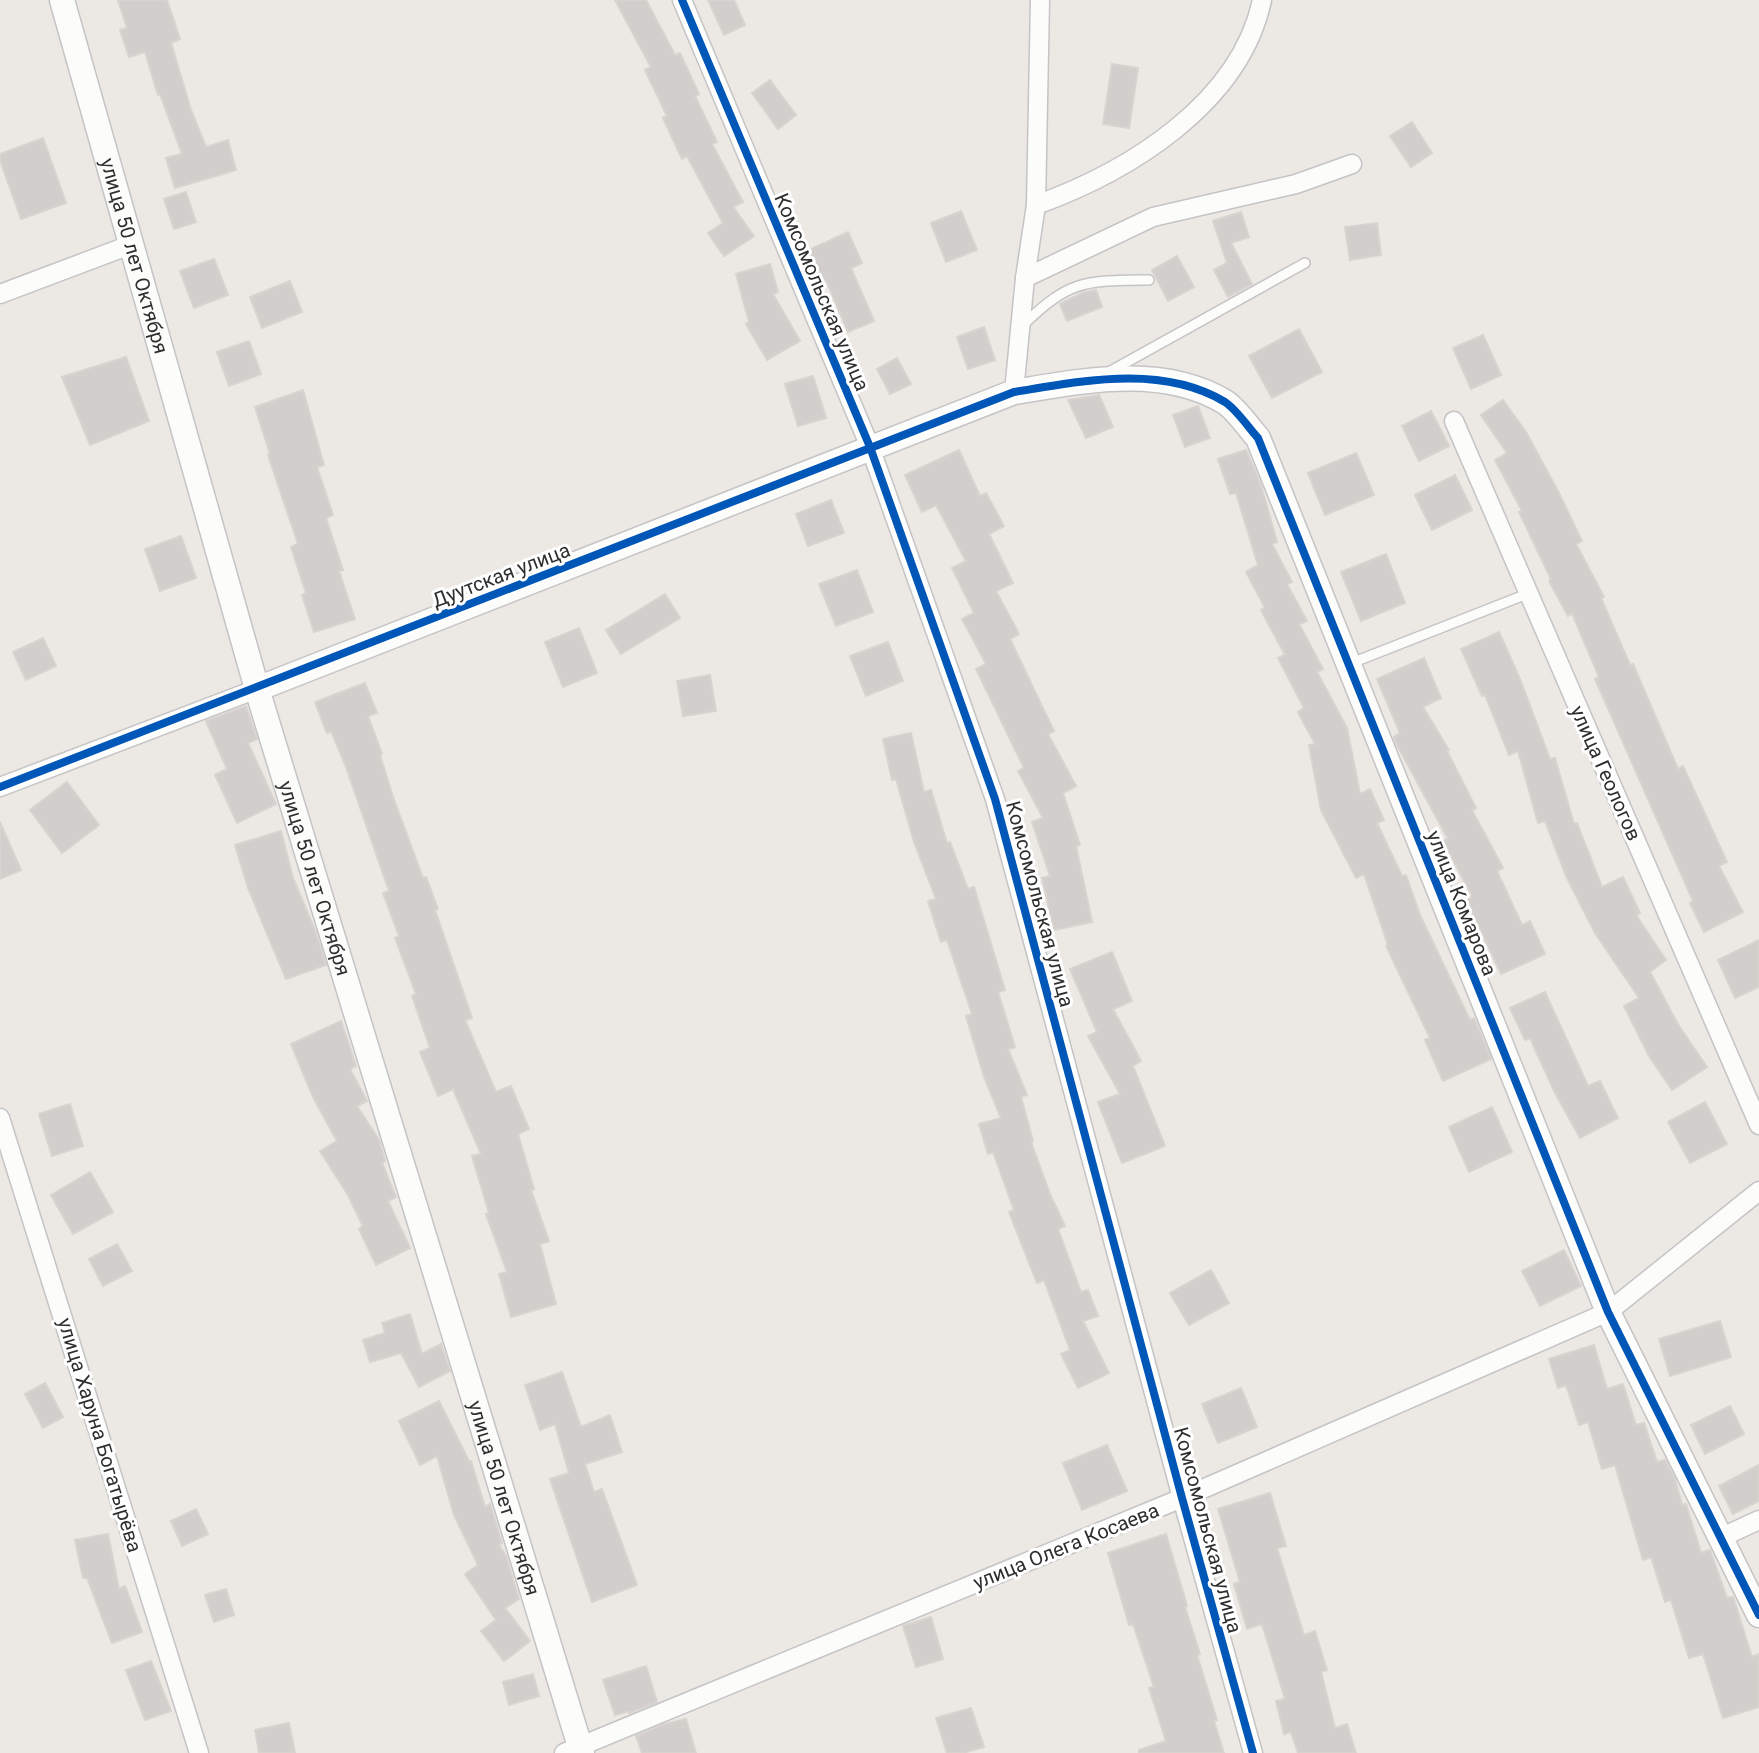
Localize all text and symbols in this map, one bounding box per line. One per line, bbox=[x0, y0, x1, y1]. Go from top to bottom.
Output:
street label: улица 50 лет Октября bbox=[95, 155, 174, 357]
street label: Комсомольская улица bbox=[769, 190, 875, 394]
street label: Дуутская улица bbox=[429, 538, 573, 612]
street label: улица Геологов bbox=[1566, 702, 1646, 844]
street label: улица 50 лет Октября bbox=[274, 778, 356, 979]
street label: Комсомольская улица bbox=[1001, 798, 1079, 1010]
street label: улица Комарова bbox=[1422, 827, 1502, 979]
street label: улица Харуна Богатырёва bbox=[53, 1315, 147, 1555]
street label: улица 50 лет Октября bbox=[463, 1398, 545, 1598]
street label: Комсомольская улица bbox=[1169, 1424, 1247, 1636]
street label: улица Олега Косаева bbox=[970, 1498, 1162, 1594]

